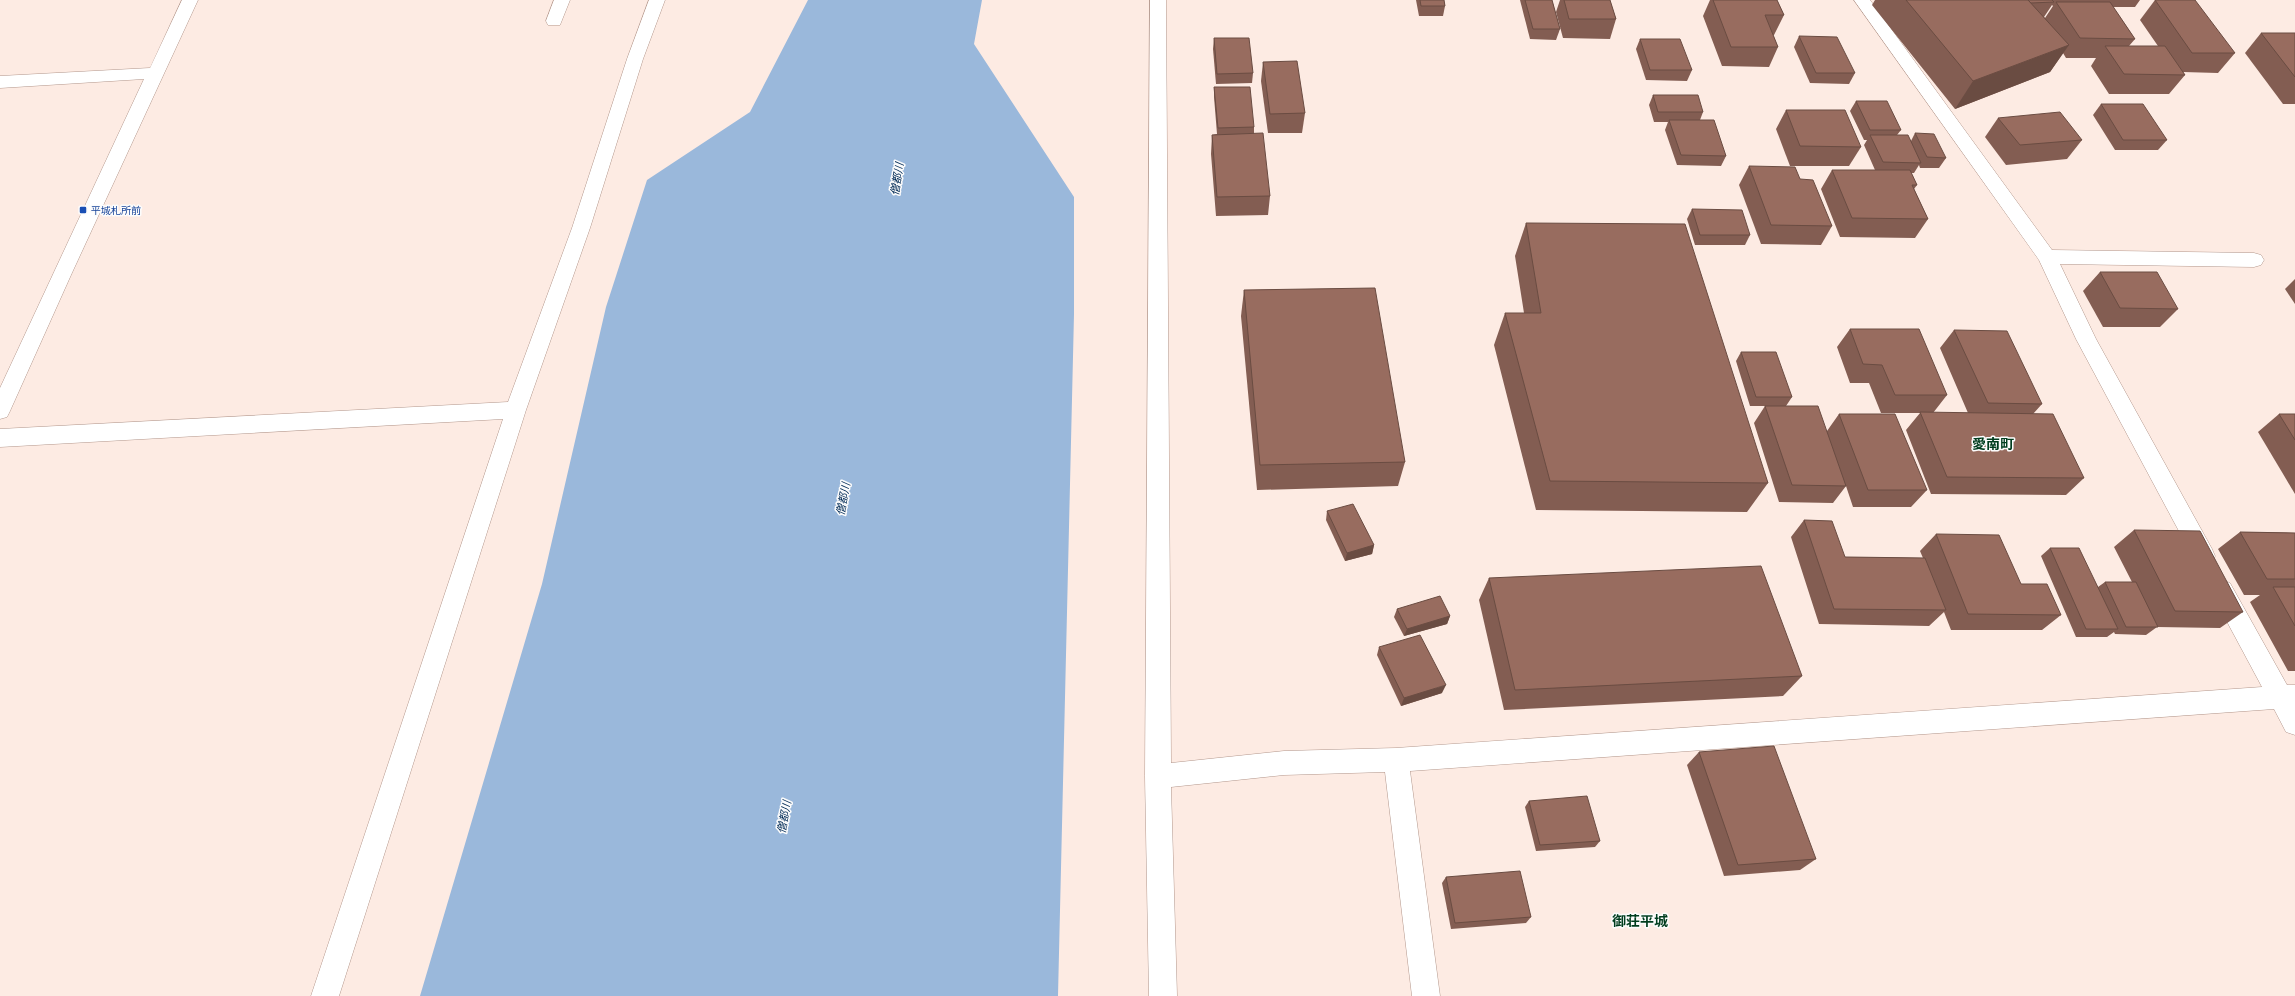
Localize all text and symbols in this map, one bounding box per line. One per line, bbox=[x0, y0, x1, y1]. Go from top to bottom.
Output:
water label: 僧都川 bbox=[888, 161, 908, 197]
place label: 平城札所前 bbox=[91, 204, 141, 218]
marker: 平城札所前 bbox=[78, 205, 88, 215]
district label: 愛南町 bbox=[1972, 435, 2014, 455]
water label: 僧都川 bbox=[833, 481, 854, 517]
water label: 僧都川 bbox=[774, 799, 795, 835]
district label: 御荘平城 bbox=[1612, 912, 1668, 932]

